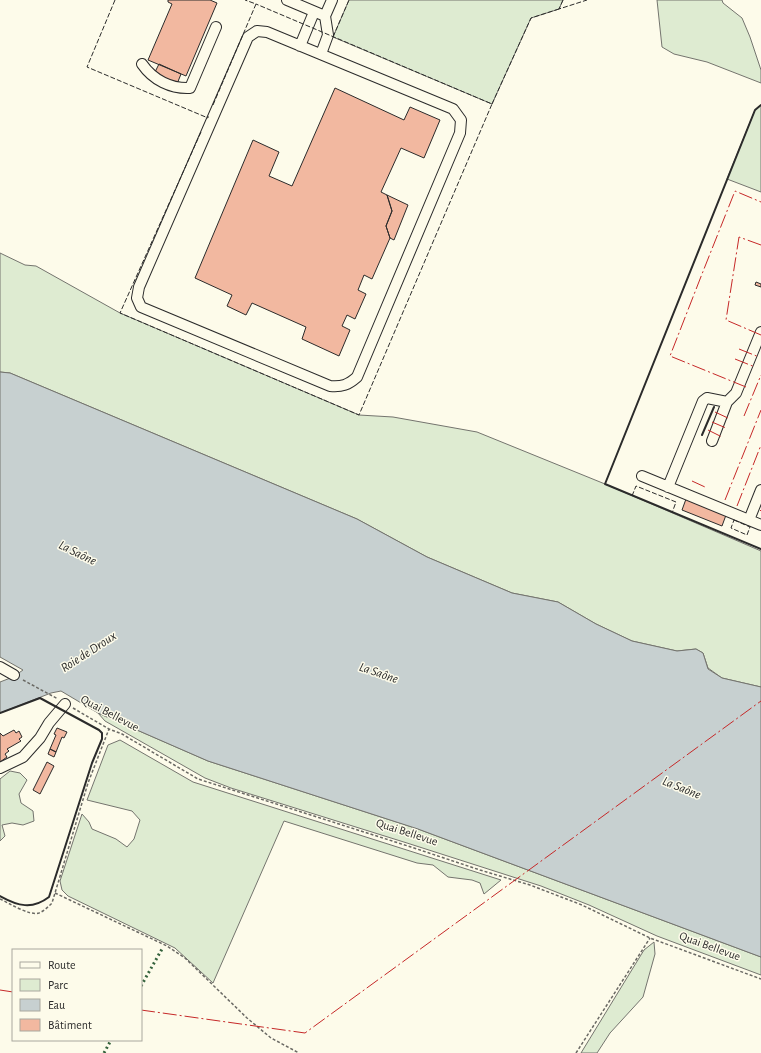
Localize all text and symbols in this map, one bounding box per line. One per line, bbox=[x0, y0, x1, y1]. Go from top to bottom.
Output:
water label: La Saône bbox=[56, 539, 98, 568]
water label: Roie de Droux bbox=[59, 629, 119, 675]
water label: La Saône bbox=[357, 661, 400, 686]
street label: Quai Bellevue bbox=[78, 693, 141, 734]
water label: La Saône bbox=[660, 775, 703, 802]
street label: Quai Bellevue bbox=[374, 816, 439, 849]
street label: Quai Bellevue bbox=[677, 929, 742, 964]
legend bbox=[12, 949, 142, 1041]
text: Route bbox=[48, 959, 75, 971]
text: Parc bbox=[48, 979, 68, 991]
text: Eau bbox=[48, 999, 65, 1011]
text: Bâtiment bbox=[48, 1019, 92, 1031]

